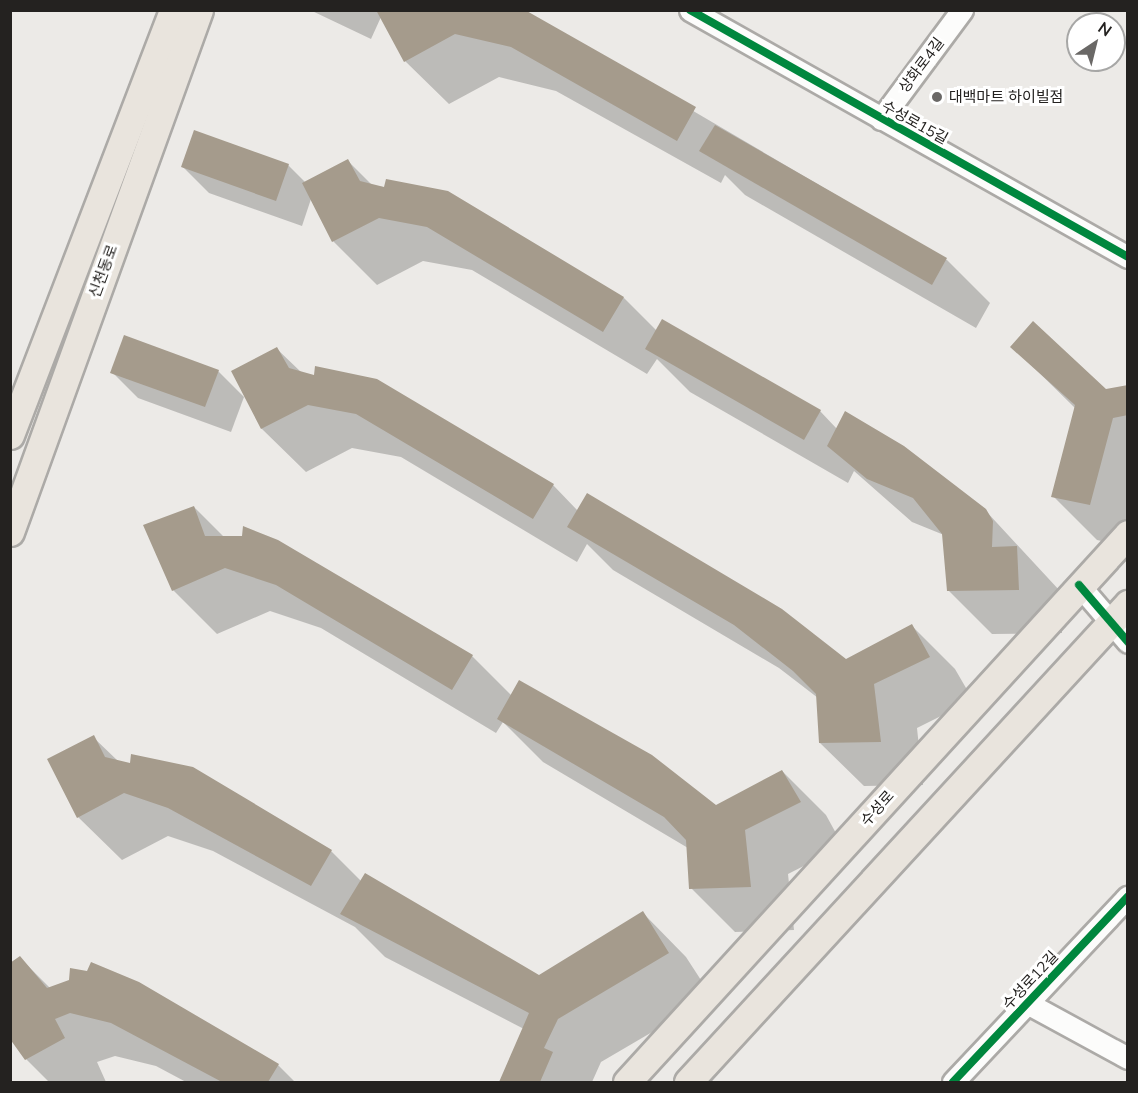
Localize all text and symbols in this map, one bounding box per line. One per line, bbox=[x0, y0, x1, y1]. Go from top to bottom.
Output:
north arrow bbox=[1066, 12, 1126, 72]
text: N bbox=[1094, 17, 1116, 41]
street label: 상화로4길 bbox=[894, 34, 948, 96]
place label: 대백마트 하이빌점 bbox=[949, 88, 1063, 106]
marker: 대백마트 하이빌점 bbox=[930, 90, 944, 104]
street label: 수성로15길 bbox=[879, 96, 951, 148]
street label: 신천동로 bbox=[85, 242, 121, 300]
street label: 수성로 bbox=[856, 787, 898, 829]
street label: 수성로12길 bbox=[998, 947, 1062, 1013]

